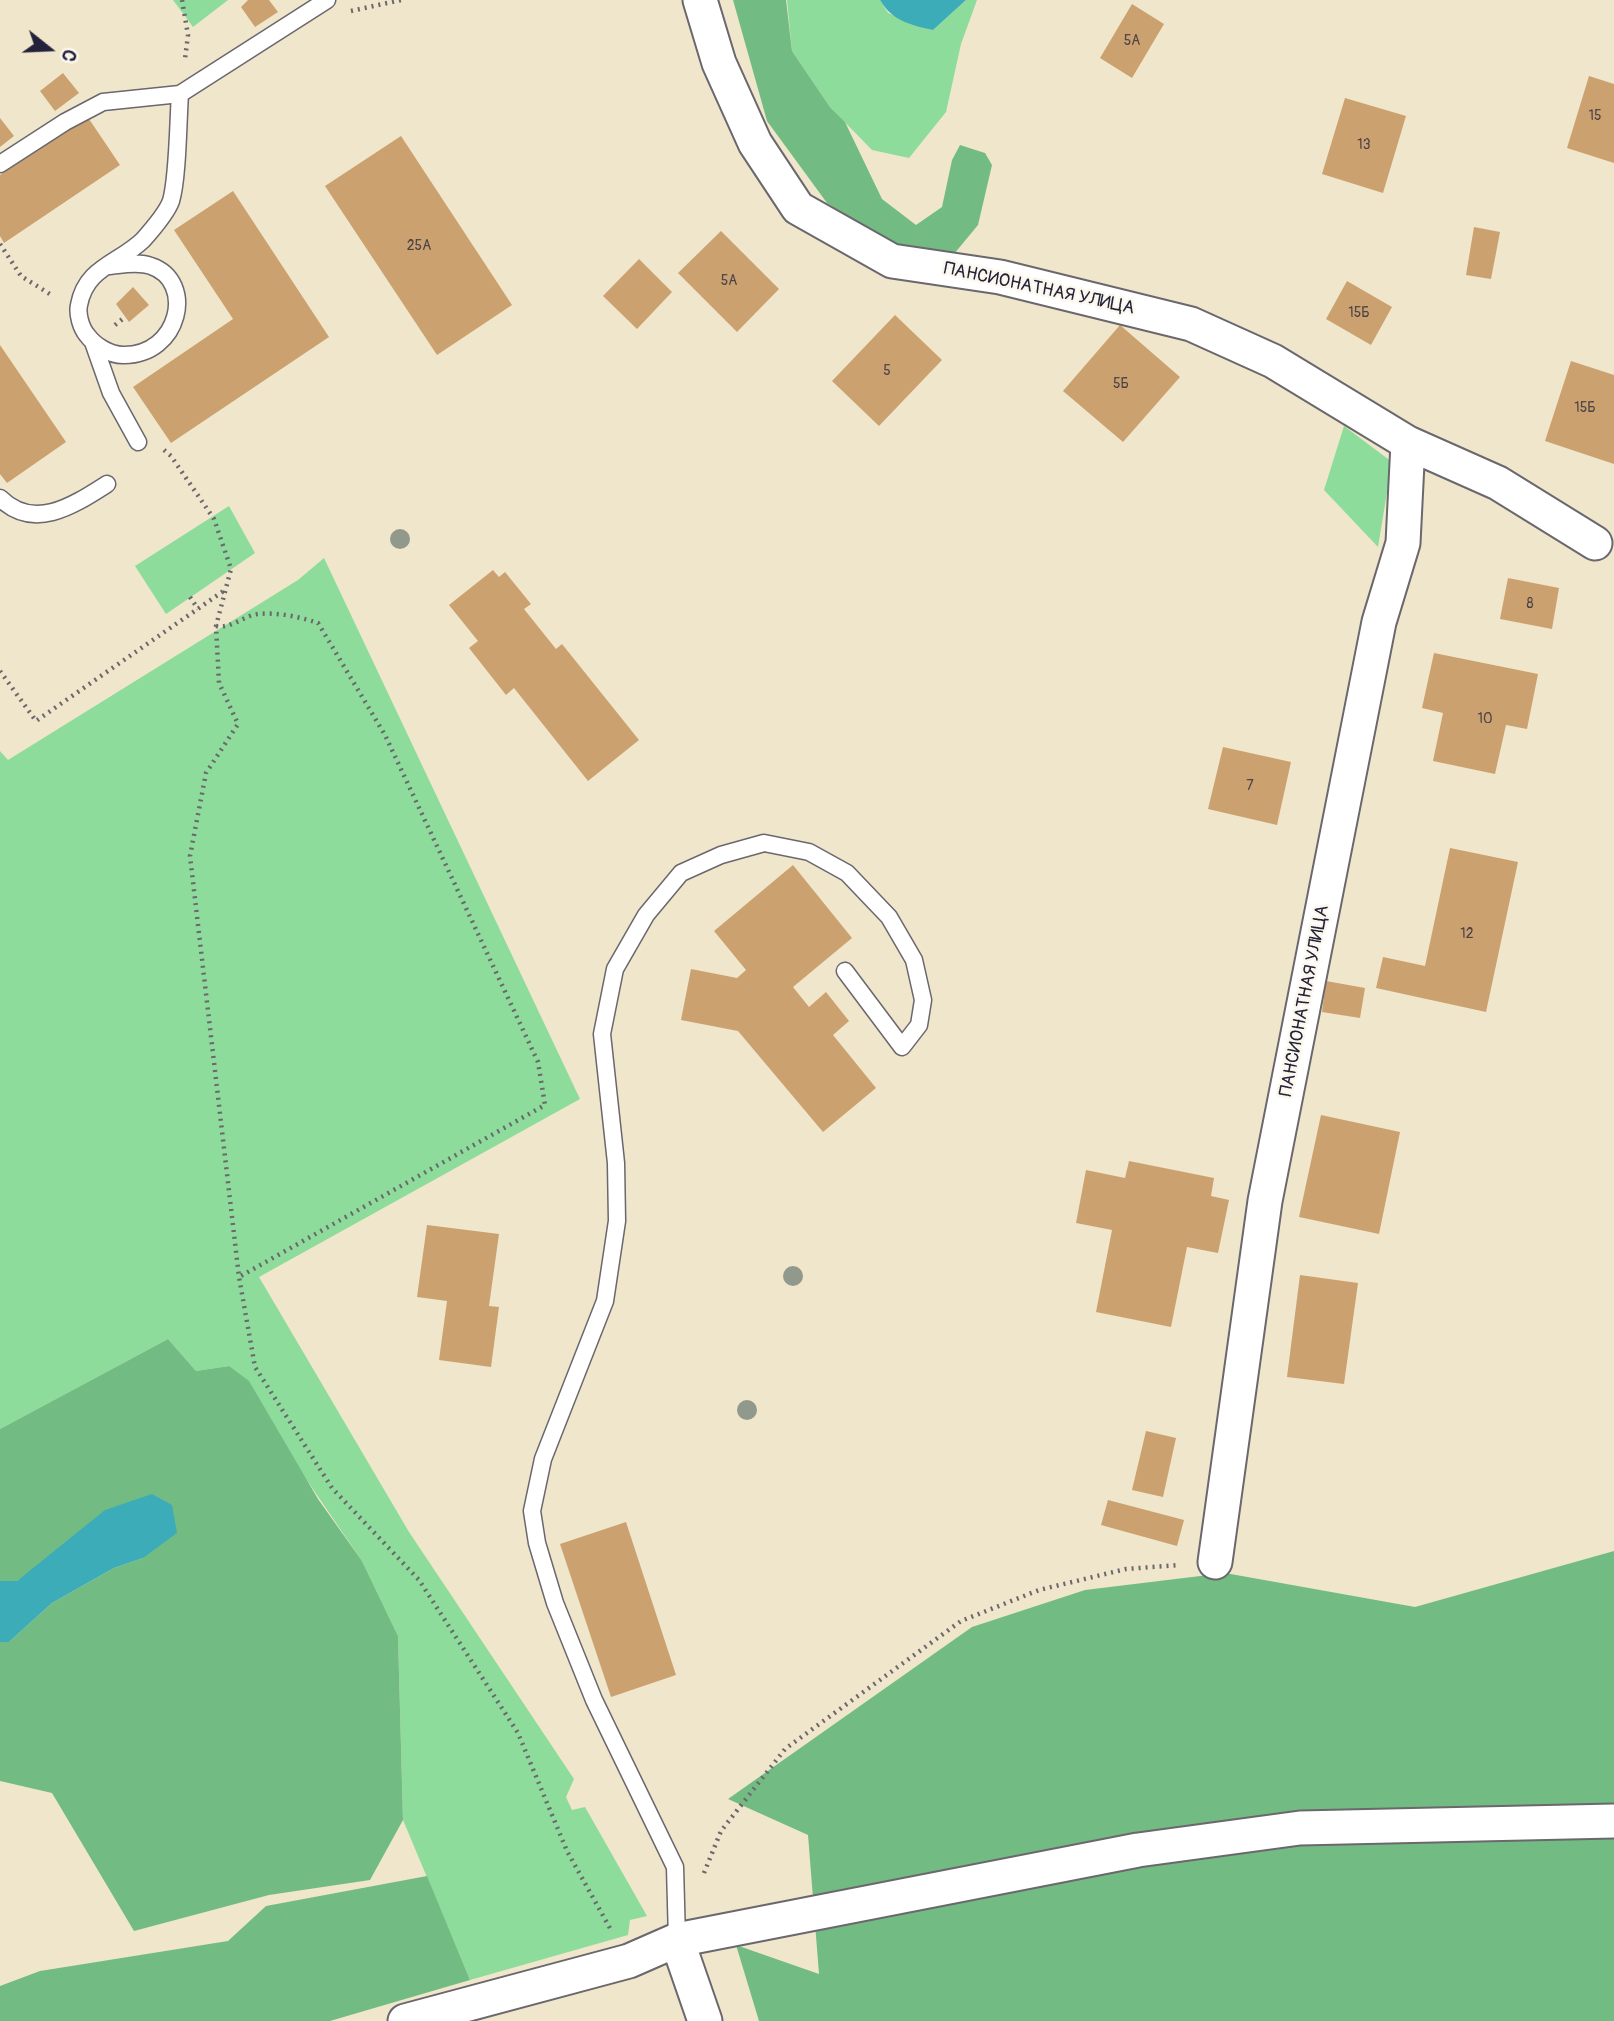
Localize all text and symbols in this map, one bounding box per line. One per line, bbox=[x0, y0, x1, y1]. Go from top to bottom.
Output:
north arrow bbox=[14, 14, 84, 84]
house number: 5А bbox=[1124, 33, 1140, 49]
text: С bbox=[56, 46, 82, 65]
house number: 15 bbox=[1588, 108, 1602, 124]
house number: 13 bbox=[1357, 137, 1371, 153]
house number: 25А bbox=[407, 238, 431, 254]
street label: ПАНСИОНАТНАЯ УЛИЦА bbox=[942, 258, 1136, 320]
house number: 5А bbox=[721, 273, 737, 289]
house number: 15Б bbox=[1348, 305, 1370, 321]
house number: 5 bbox=[883, 363, 891, 379]
house number: 5Б bbox=[1113, 376, 1129, 392]
house number: 15Б bbox=[1574, 400, 1596, 416]
house number: 8 bbox=[1526, 596, 1534, 612]
house number: 10 bbox=[1477, 711, 1493, 727]
house number: 7 bbox=[1246, 778, 1254, 794]
street label: ПАНСИОНАТНАЯ УЛИЦА bbox=[1276, 903, 1334, 1099]
house number: 12 bbox=[1460, 926, 1474, 942]

